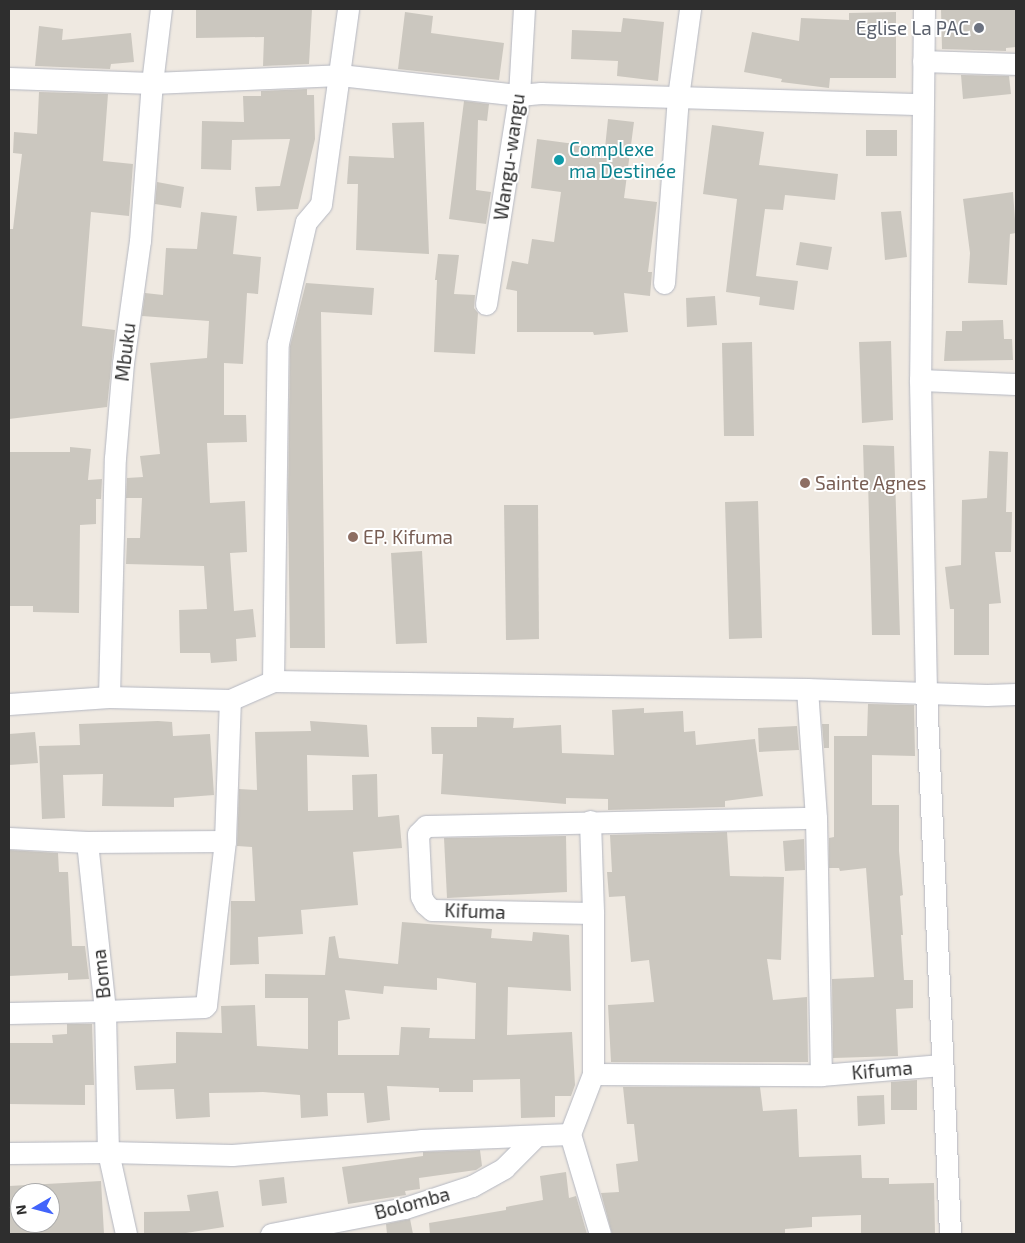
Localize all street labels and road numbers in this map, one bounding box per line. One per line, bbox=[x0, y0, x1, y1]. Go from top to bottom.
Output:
street label: Wangu-wangu bbox=[489, 92, 529, 222]
street label: Mbuku bbox=[110, 321, 140, 383]
street label: Kifuma bbox=[444, 899, 506, 923]
street label: Boma bbox=[87, 948, 115, 1000]
street label: Kifuma bbox=[851, 1056, 913, 1084]
street label: Bolomba bbox=[372, 1182, 452, 1224]

